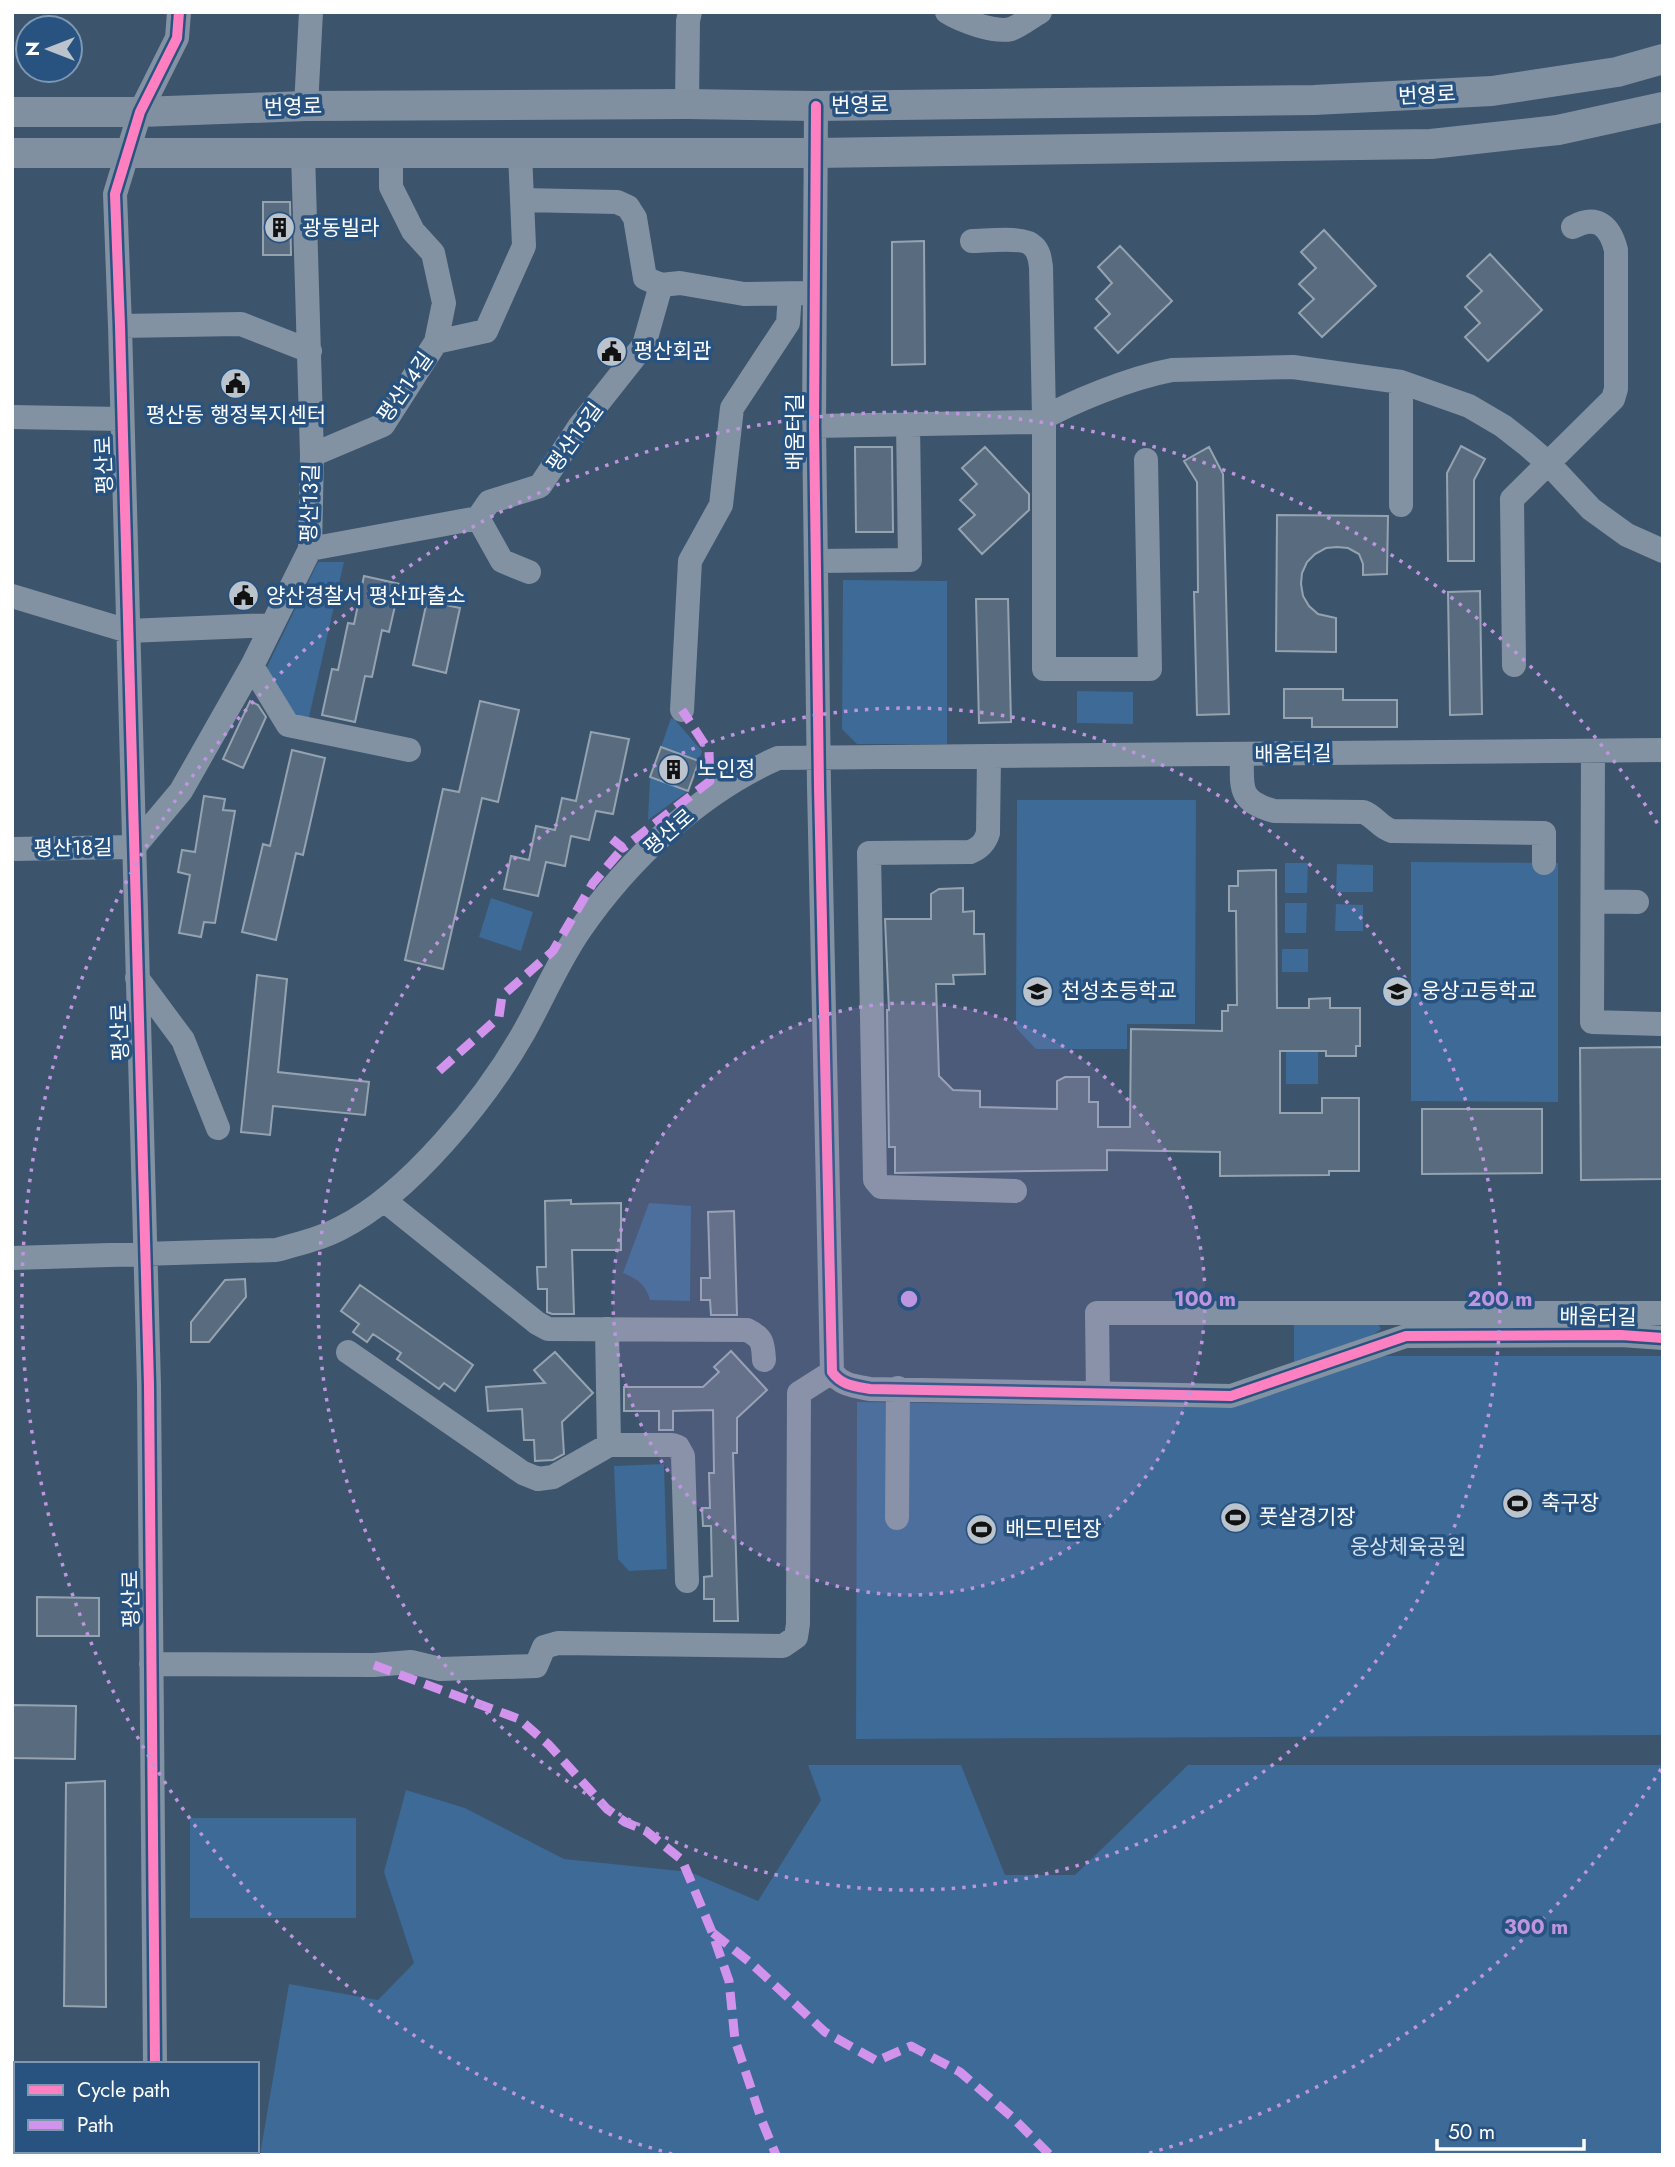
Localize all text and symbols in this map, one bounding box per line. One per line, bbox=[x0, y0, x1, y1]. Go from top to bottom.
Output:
north arrow bbox=[14, 14, 84, 84]
text: N bbox=[19, 41, 46, 57]
street label: 번영로 bbox=[1397, 79, 1457, 111]
street label: 번영로 bbox=[831, 89, 889, 121]
street label: 번영로 bbox=[264, 91, 322, 123]
building icon: 광동빌라 bbox=[262, 211, 296, 245]
place label: 광동빌라 bbox=[302, 213, 379, 243]
public building icon: 평산회관 bbox=[594, 334, 628, 368]
place label: 평산회관 bbox=[634, 336, 711, 366]
street label: 평산14길 bbox=[370, 346, 440, 428]
public building icon: 평산동 행정복지센터 bbox=[219, 366, 253, 400]
street label: 배움터길 bbox=[780, 393, 810, 471]
street label: 평산15길 bbox=[540, 396, 610, 478]
place label: 평산동 행정복지센터 bbox=[146, 400, 326, 430]
street label: 평산로 bbox=[88, 436, 120, 494]
street label: 평산13길 bbox=[294, 463, 326, 543]
public building icon: 양산경찰서 평산파출소 bbox=[226, 579, 260, 613]
place label: 양산경찰서 평산파출소 bbox=[266, 581, 466, 611]
street label: 배움터길 bbox=[1254, 738, 1332, 770]
building icon: 노인정 bbox=[657, 752, 691, 786]
place label: 노인정 bbox=[697, 754, 755, 784]
street label: 평산로 bbox=[637, 802, 701, 862]
street label: 평산18길 bbox=[33, 832, 113, 864]
school or university icon: 천성초등학교 bbox=[1021, 974, 1055, 1008]
school or university icon: 웅상고등학교 bbox=[1381, 974, 1415, 1008]
place label: 천성초등학교 bbox=[1061, 976, 1177, 1006]
place label: 웅상고등학교 bbox=[1421, 976, 1537, 1006]
street label: 평산로 bbox=[104, 1003, 136, 1061]
text: 100 m bbox=[1174, 1284, 1236, 1314]
text: 200 m bbox=[1467, 1284, 1533, 1314]
centre of rings bbox=[897, 1287, 921, 1311]
street label: 배움터길 bbox=[1559, 1301, 1637, 1333]
sports icon: 축구장 bbox=[1501, 1486, 1535, 1520]
place label: 축구장 bbox=[1541, 1488, 1599, 1518]
sports icon: 풋살경기장 bbox=[1219, 1500, 1253, 1534]
place label: 풋살경기장 bbox=[1259, 1502, 1356, 1532]
sports icon: 배드민턴장 bbox=[965, 1512, 999, 1546]
place label: 배드민턴장 bbox=[1005, 1514, 1102, 1544]
park label: 웅상체육공원 bbox=[1350, 1532, 1466, 1562]
street label: 평산로 bbox=[115, 1570, 147, 1628]
text: 300 m bbox=[1504, 1912, 1568, 1942]
legend bbox=[14, 2062, 259, 2153]
text: Cycle path bbox=[77, 2075, 170, 2105]
scale bar bbox=[1437, 2108, 1584, 2152]
text: Path bbox=[77, 2110, 114, 2140]
text: 50 m bbox=[1448, 2117, 1495, 2147]

